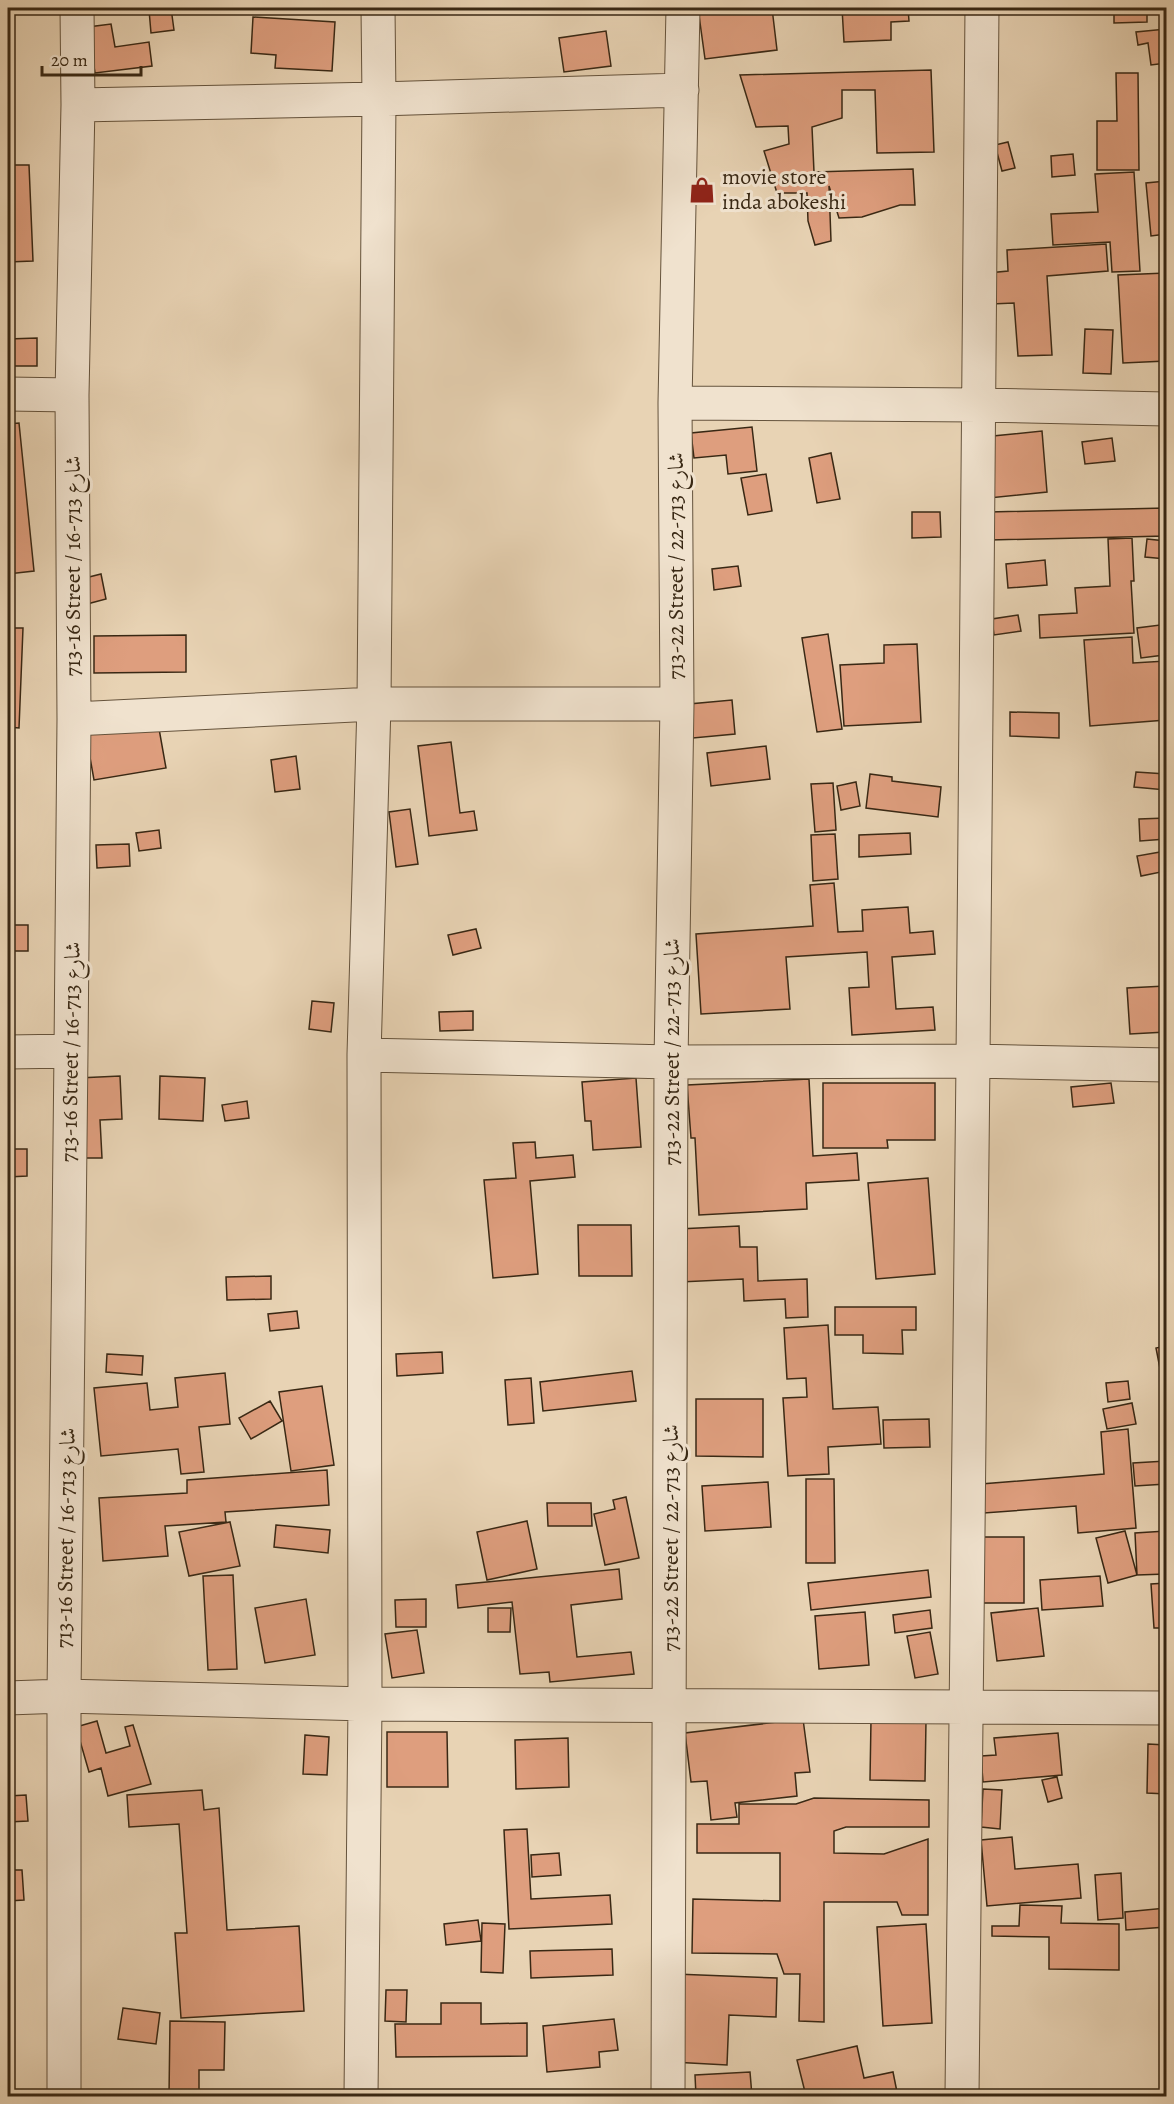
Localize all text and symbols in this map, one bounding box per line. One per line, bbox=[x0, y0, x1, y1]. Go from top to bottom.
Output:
scale bar bbox=[42, 39, 141, 77]
text: 20 m bbox=[51, 48, 88, 72]
place label: movie store inda abokeshi bbox=[722, 162, 846, 217]
shop icon: movie store inda abokeshi bbox=[687, 175, 717, 205]
street label: 713-22 Street / شارع 713-22 bbox=[661, 452, 694, 680]
street label: 713-16 Street / شارع 713-16 bbox=[58, 456, 91, 676]
street label: 713-22 Street / شارع 713-22 bbox=[657, 938, 690, 1166]
street label: 713-16 Street / شارع 713-16 bbox=[54, 941, 91, 1163]
street label: 713-22 Street / شارع 713-22 bbox=[656, 1424, 689, 1652]
street label: 713-16 Street / شارع 713-16 bbox=[49, 1427, 86, 1649]

